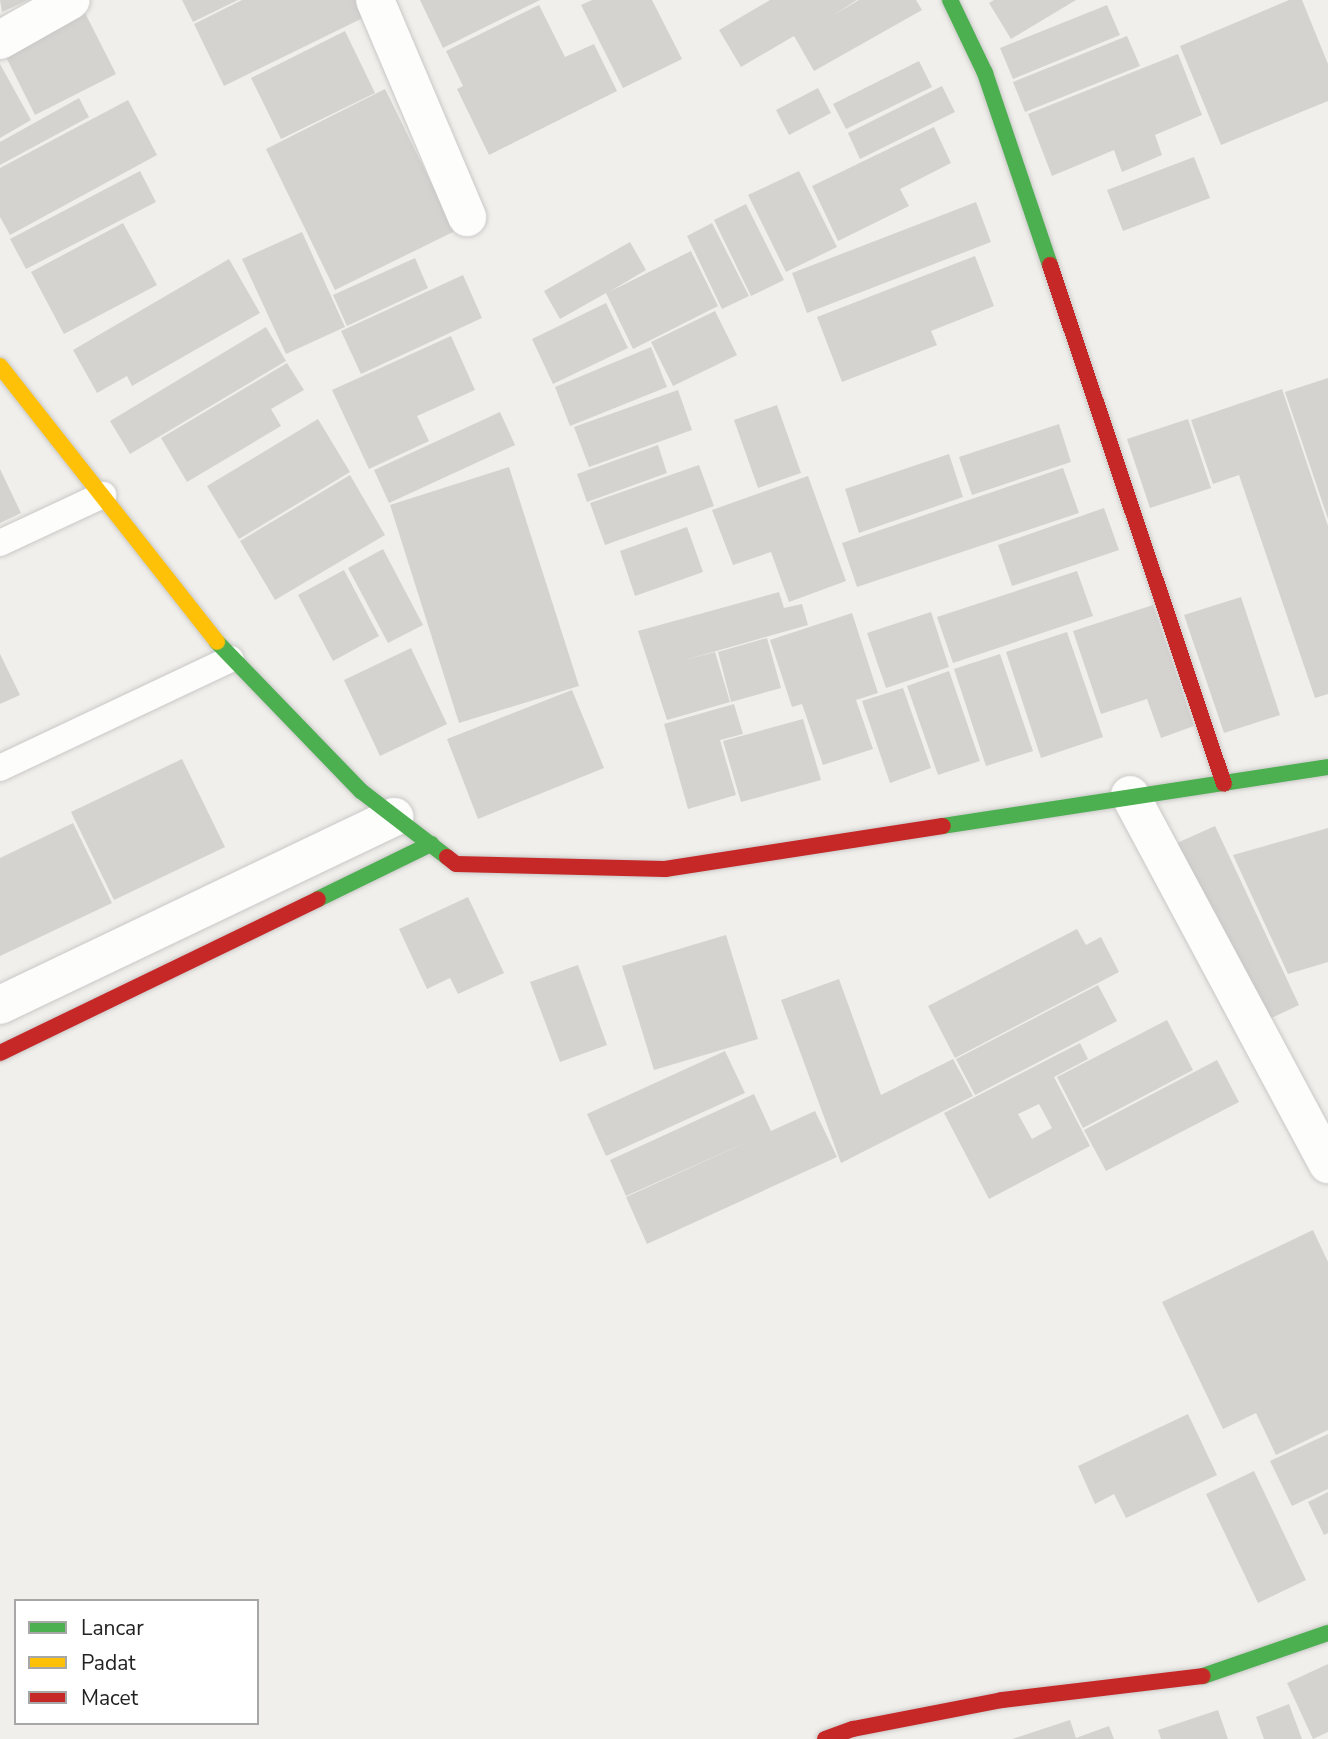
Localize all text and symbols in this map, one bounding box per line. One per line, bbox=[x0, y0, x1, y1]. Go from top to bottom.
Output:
legend bbox=[14, 1599, 259, 1725]
text: Lancar bbox=[81, 1614, 144, 1642]
text: Padat bbox=[81, 1649, 136, 1677]
text: Macet bbox=[81, 1684, 138, 1712]

